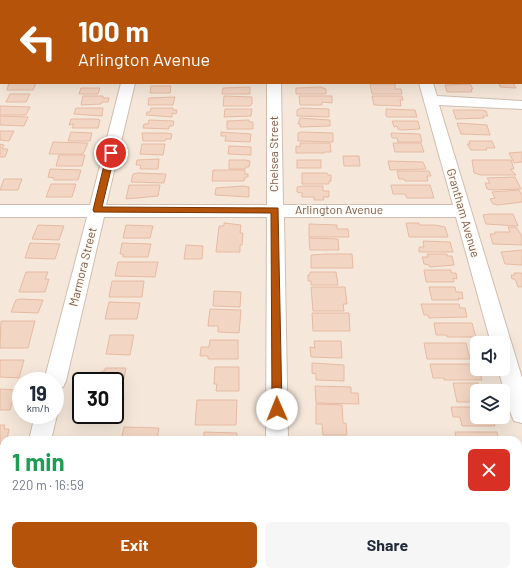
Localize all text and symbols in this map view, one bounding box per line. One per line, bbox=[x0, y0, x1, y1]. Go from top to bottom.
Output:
text: 100 m bbox=[78, 14, 149, 48]
icon: left bbox=[12, 16, 64, 68]
text: Arlington Avenue bbox=[78, 48, 210, 70]
street label: Chelsea Street bbox=[266, 116, 280, 192]
pin bbox=[94, 136, 128, 170]
icon: arrive bbox=[100, 142, 122, 164]
street label: Grantham Avenue bbox=[445, 167, 483, 259]
street label: Arlington Avenue bbox=[295, 202, 383, 216]
street label: Marmora Street bbox=[65, 226, 99, 308]
map controls bbox=[470, 336, 510, 424]
button: sound bbox=[470, 336, 510, 376]
speed limit sign: 30 bbox=[72, 372, 124, 424]
text: 19 bbox=[29, 381, 47, 405]
button: layers bbox=[470, 384, 510, 424]
position arrow bbox=[256, 388, 298, 430]
text: km/h bbox=[27, 402, 49, 414]
text: 1 min bbox=[12, 447, 65, 476]
button: close bbox=[468, 449, 510, 491]
text: 220 m · 16:59 bbox=[12, 477, 84, 493]
button: Exit bbox=[12, 522, 257, 568]
button: Share bbox=[265, 522, 510, 568]

